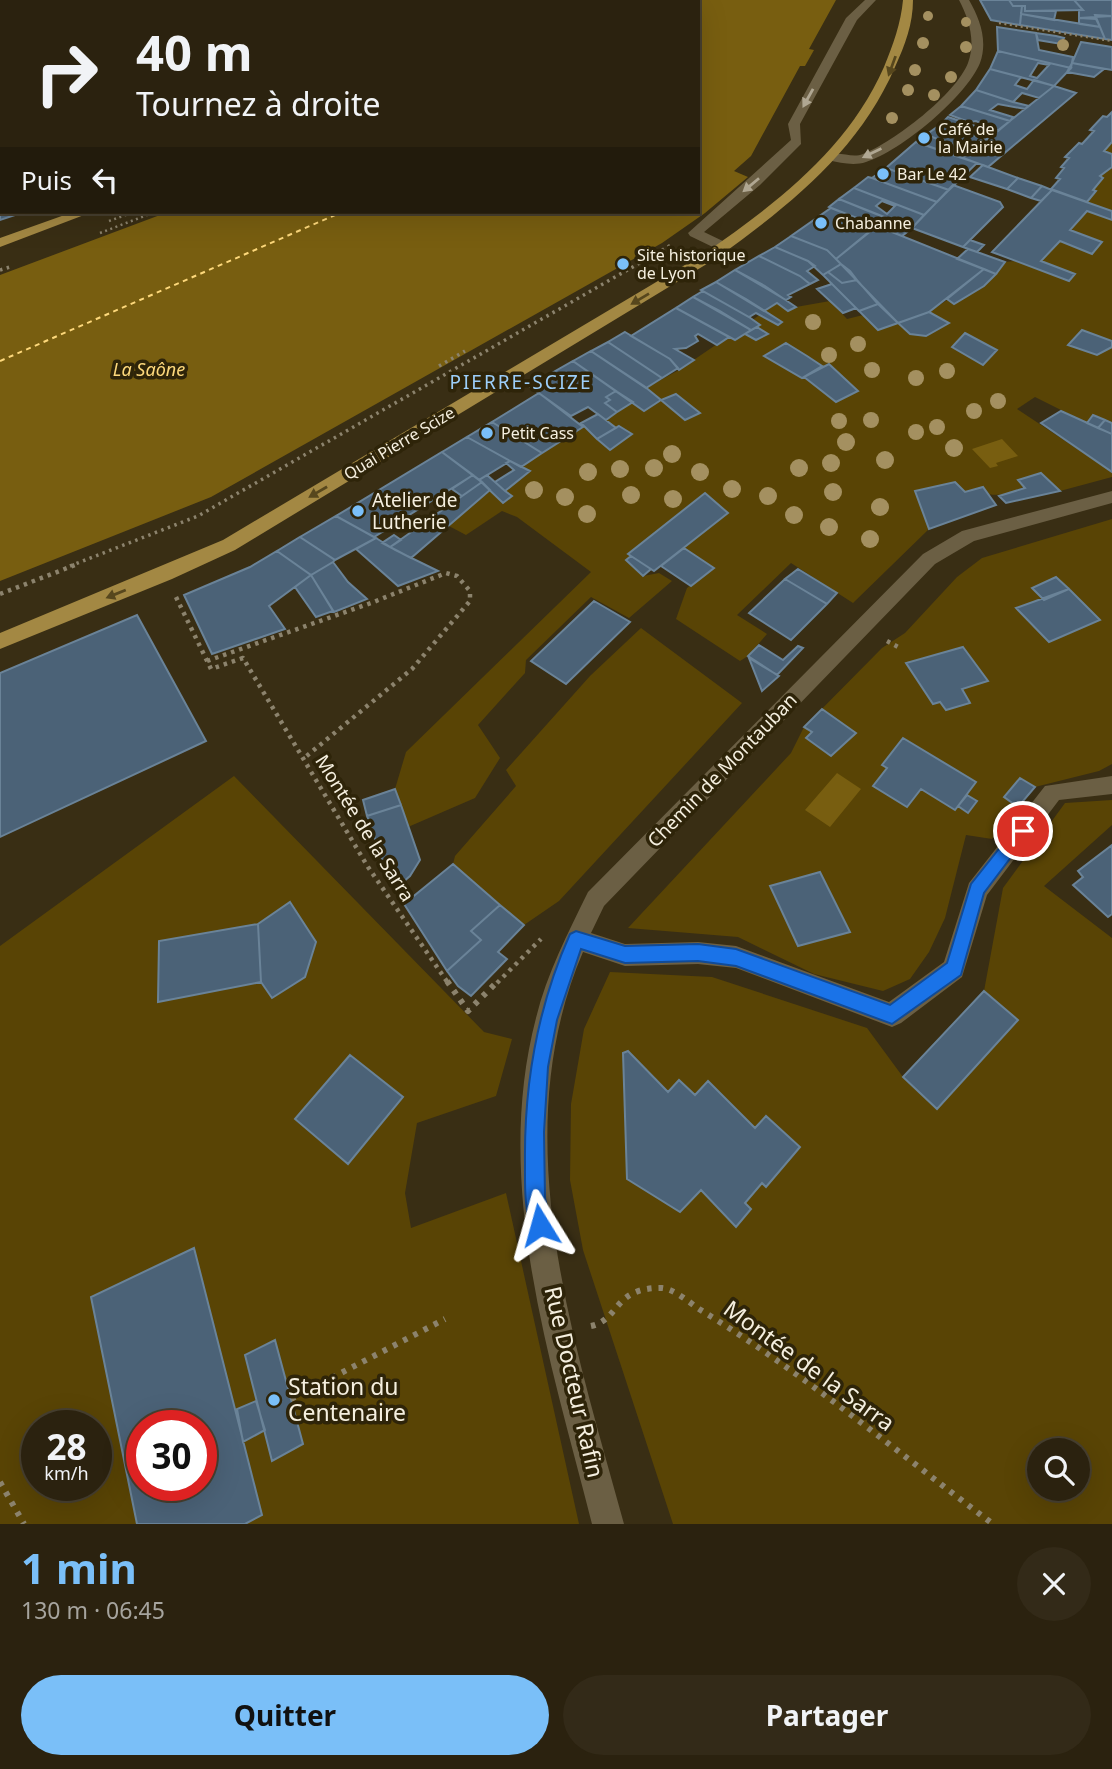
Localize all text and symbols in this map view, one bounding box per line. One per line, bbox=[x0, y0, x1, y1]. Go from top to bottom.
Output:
text: 40 m bbox=[136, 19, 253, 85]
icon: right bbox=[21, 28, 112, 119]
one-way arrow bbox=[886, 55, 897, 76]
text: Tournez à droite bbox=[136, 82, 381, 125]
one-way arrow bbox=[802, 88, 814, 107]
place label: Café de la Mairie bbox=[938, 118, 1003, 158]
marker: Café de la Mairie bbox=[916, 130, 932, 146]
one-way arrow bbox=[862, 147, 882, 159]
icon: left bbox=[86, 161, 124, 199]
text: Puis bbox=[21, 162, 72, 198]
place label: Bar Le 42 bbox=[897, 163, 967, 185]
marker: Bar Le 42 bbox=[875, 166, 891, 182]
one-way arrow bbox=[742, 177, 760, 193]
place label: Chabanne bbox=[835, 212, 912, 234]
marker: Chabanne bbox=[813, 215, 829, 231]
place label: Site historique de Lyon bbox=[637, 244, 746, 284]
marker: Site historique de Lyon bbox=[615, 256, 631, 272]
one-way arrow bbox=[630, 293, 649, 305]
water label: La Saône bbox=[113, 357, 185, 381]
district label: PIERRE-SCIZE bbox=[449, 369, 593, 395]
street label: Quai Pierre Scize bbox=[339, 401, 459, 485]
place label: Petit Cass bbox=[501, 422, 574, 444]
marker: Petit Cass bbox=[479, 425, 495, 441]
one-way arrow bbox=[309, 485, 328, 498]
place label: Atelier de Lutherie bbox=[372, 487, 457, 535]
marker: Atelier de Lutherie bbox=[350, 503, 366, 519]
one-way arrow bbox=[105, 588, 126, 599]
street label: Chemin de Montauban bbox=[641, 687, 803, 853]
street label: Montée de la Sarra bbox=[309, 750, 421, 906]
pin bbox=[993, 801, 1053, 861]
icon: arrive bbox=[1004, 812, 1042, 850]
position arrow bbox=[503, 1188, 577, 1262]
street label: Rue Docteur Rafin bbox=[537, 1283, 613, 1481]
street label: Montée de la Sarra bbox=[718, 1292, 902, 1438]
place label: Station du Centenaire bbox=[288, 1370, 406, 1428]
marker: Station du Centenaire bbox=[266, 1392, 282, 1408]
speed limit sign: 30 bbox=[126, 1410, 217, 1501]
text: 28 bbox=[46, 1423, 87, 1470]
map controls bbox=[1027, 1438, 1090, 1501]
button: search bbox=[1027, 1438, 1090, 1501]
text: km/h bbox=[44, 1461, 89, 1485]
text: 1 min bbox=[21, 1539, 137, 1596]
button: close bbox=[1017, 1547, 1091, 1621]
text: 130 m · 06:45 bbox=[21, 1594, 165, 1626]
button: Quitter bbox=[21, 1675, 549, 1755]
button: Partager bbox=[563, 1675, 1091, 1755]

